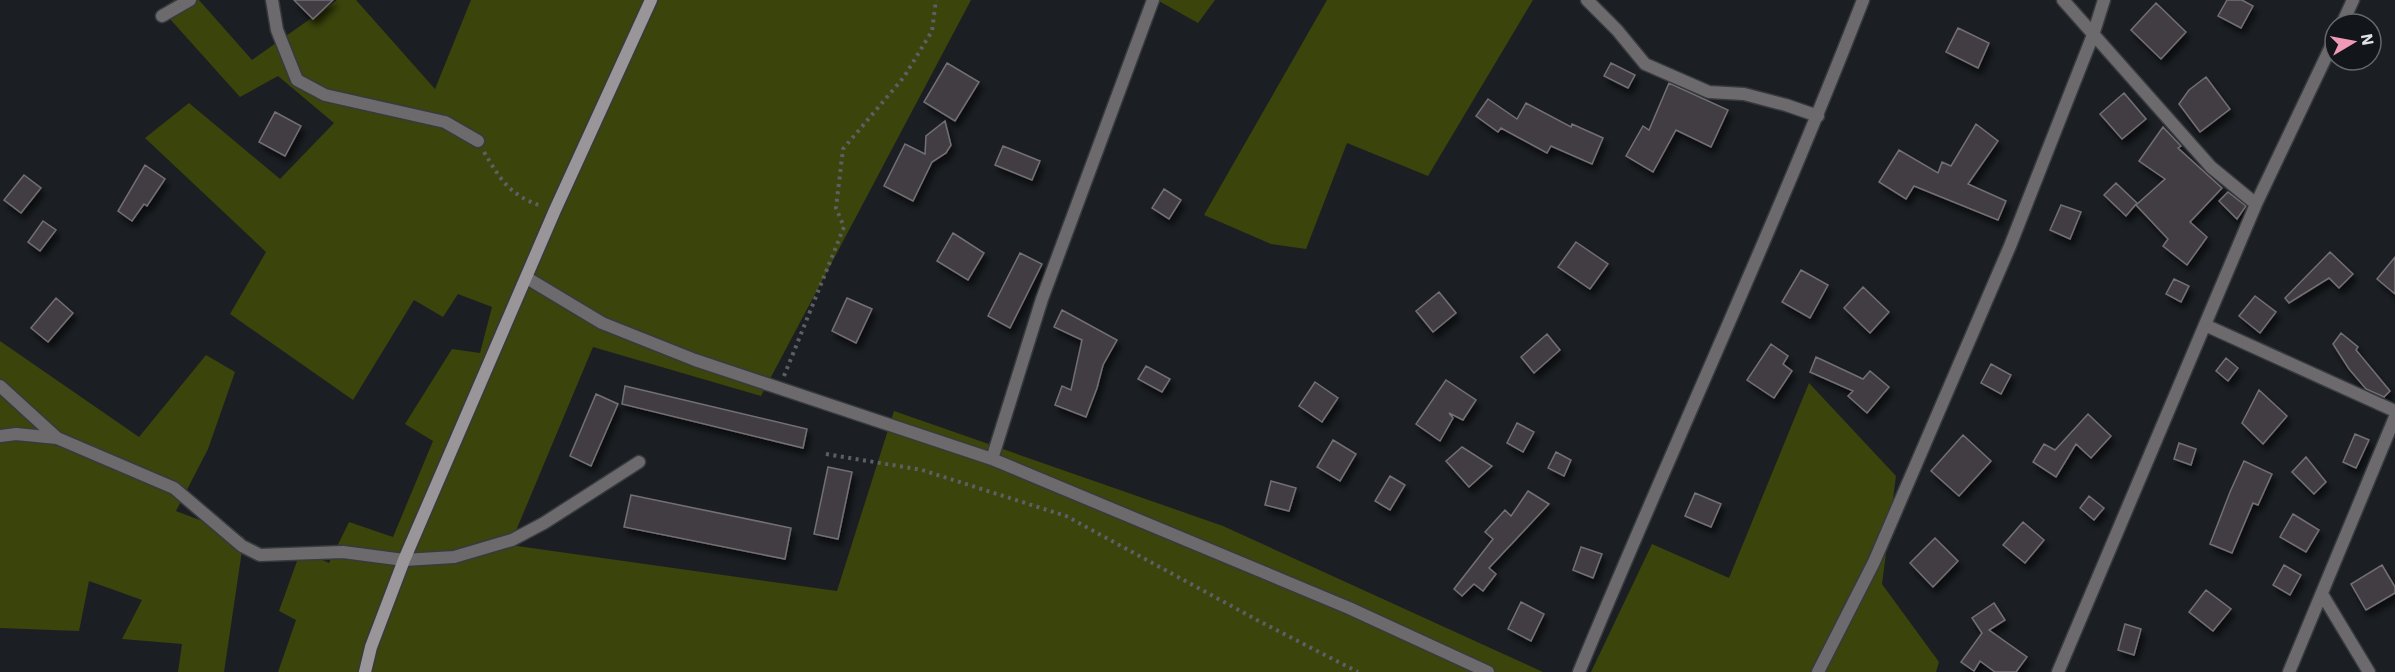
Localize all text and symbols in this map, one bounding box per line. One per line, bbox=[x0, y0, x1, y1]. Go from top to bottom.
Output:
north arrow bbox=[2323, 12, 2383, 72]
text: N bbox=[2357, 32, 2379, 47]

